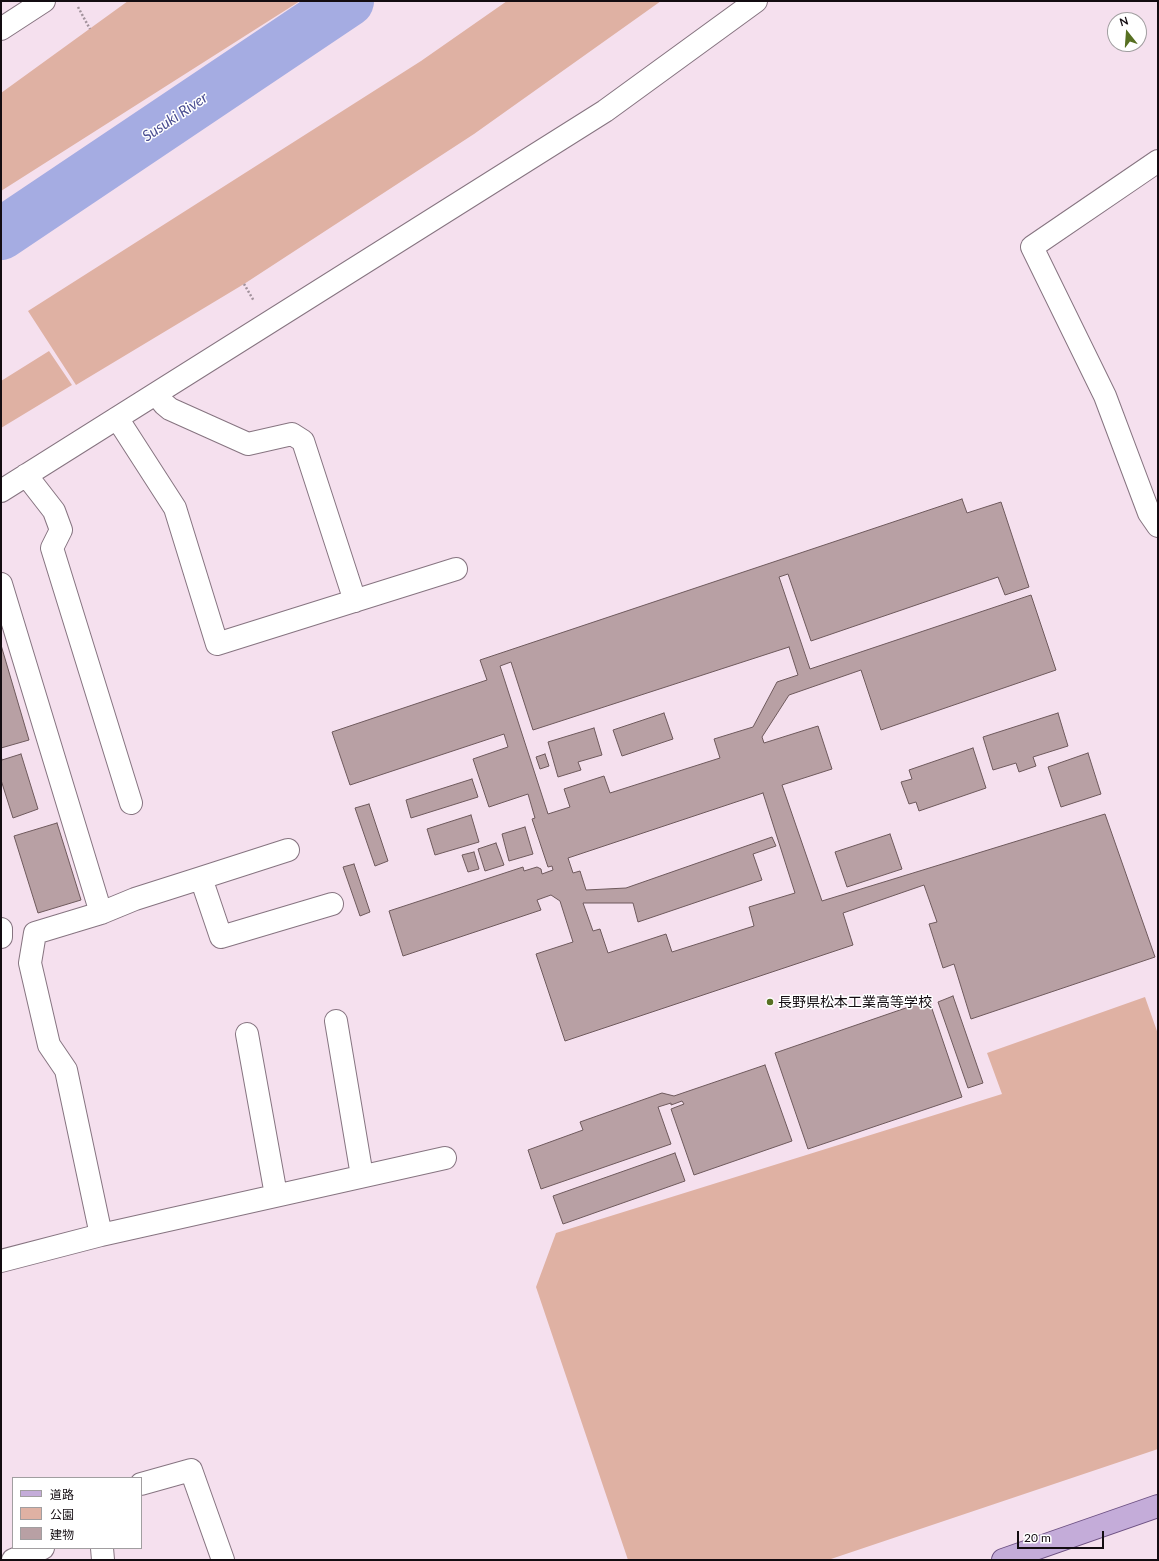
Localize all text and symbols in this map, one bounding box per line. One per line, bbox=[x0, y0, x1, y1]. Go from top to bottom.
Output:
north arrow bbox=[1107, 12, 1147, 52]
text: N bbox=[1118, 14, 1130, 28]
water label: Susuki River bbox=[139, 89, 211, 145]
place label: 長野県松本工業高等学校 bbox=[778, 994, 932, 1010]
marker: 長野県松本工業高等学校 bbox=[765, 997, 775, 1007]
legend bbox=[12, 1477, 142, 1549]
text: 道路 bbox=[50, 1487, 74, 1502]
text: 公園 bbox=[50, 1507, 74, 1522]
scale bar bbox=[1019, 1523, 1106, 1549]
text: 建物 bbox=[50, 1527, 74, 1542]
text: 20 m bbox=[1024, 1530, 1051, 1545]

